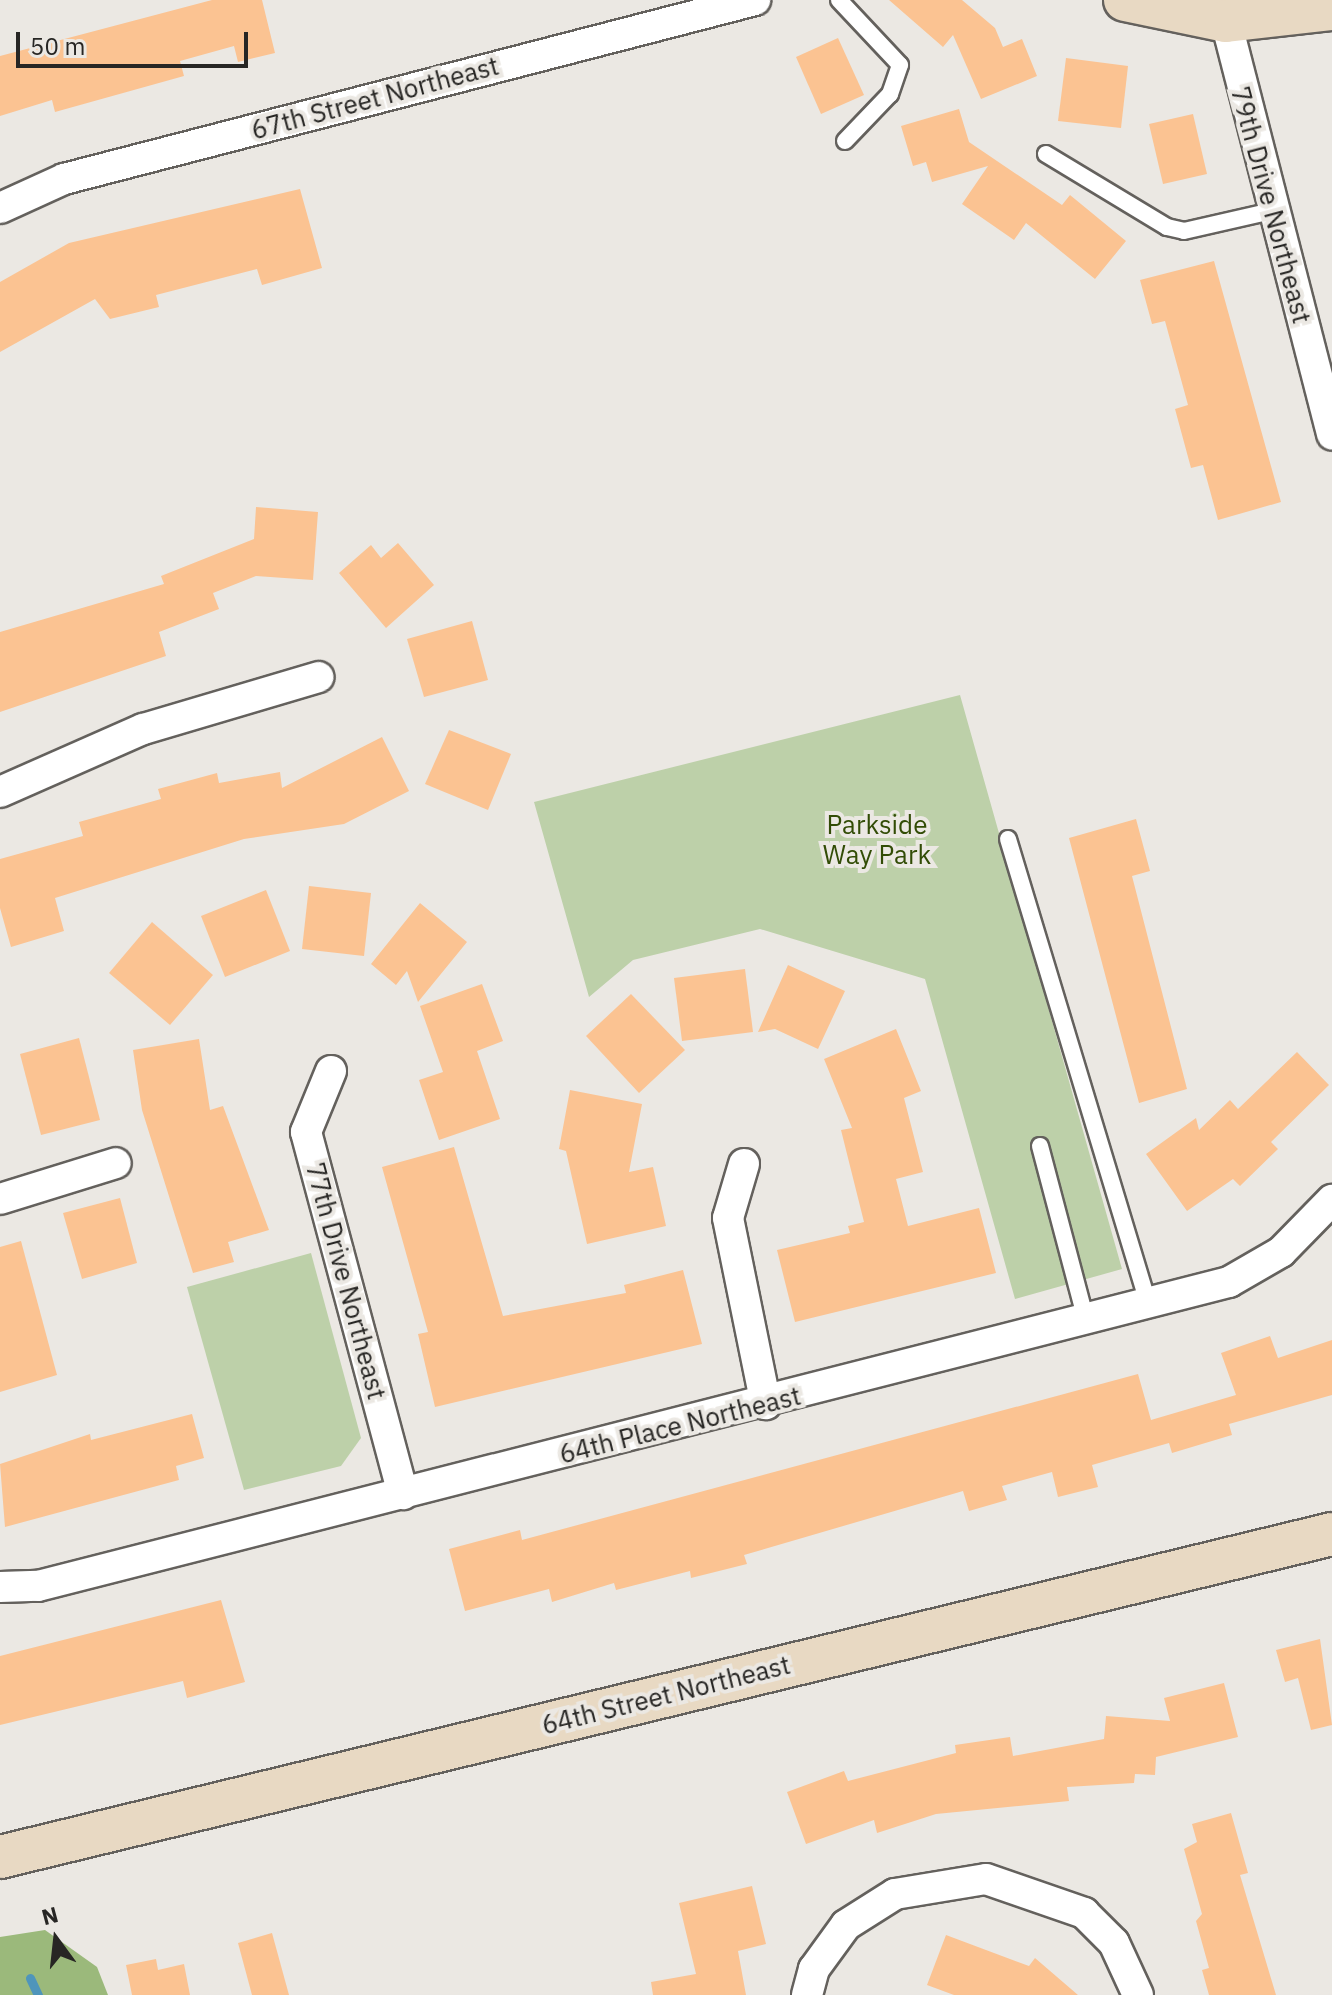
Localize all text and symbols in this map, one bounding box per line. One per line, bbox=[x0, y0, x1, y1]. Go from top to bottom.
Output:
scale bar bbox=[20, 16, 252, 66]
text: 50 m bbox=[30, 30, 85, 62]
street label: 67th Street Northeast bbox=[248, 50, 502, 146]
street label: 79th Drive Northeast bbox=[1224, 83, 1318, 327]
park label: Parkside Way Park bbox=[823, 809, 931, 870]
street label: 77th Drive Northeast bbox=[299, 1159, 393, 1403]
street label: 64th Place Northeast bbox=[556, 1380, 804, 1470]
street label: 64th Street Northeast bbox=[539, 1649, 793, 1741]
north arrow bbox=[16, 1899, 96, 1979]
text: N bbox=[38, 1899, 61, 1931]

